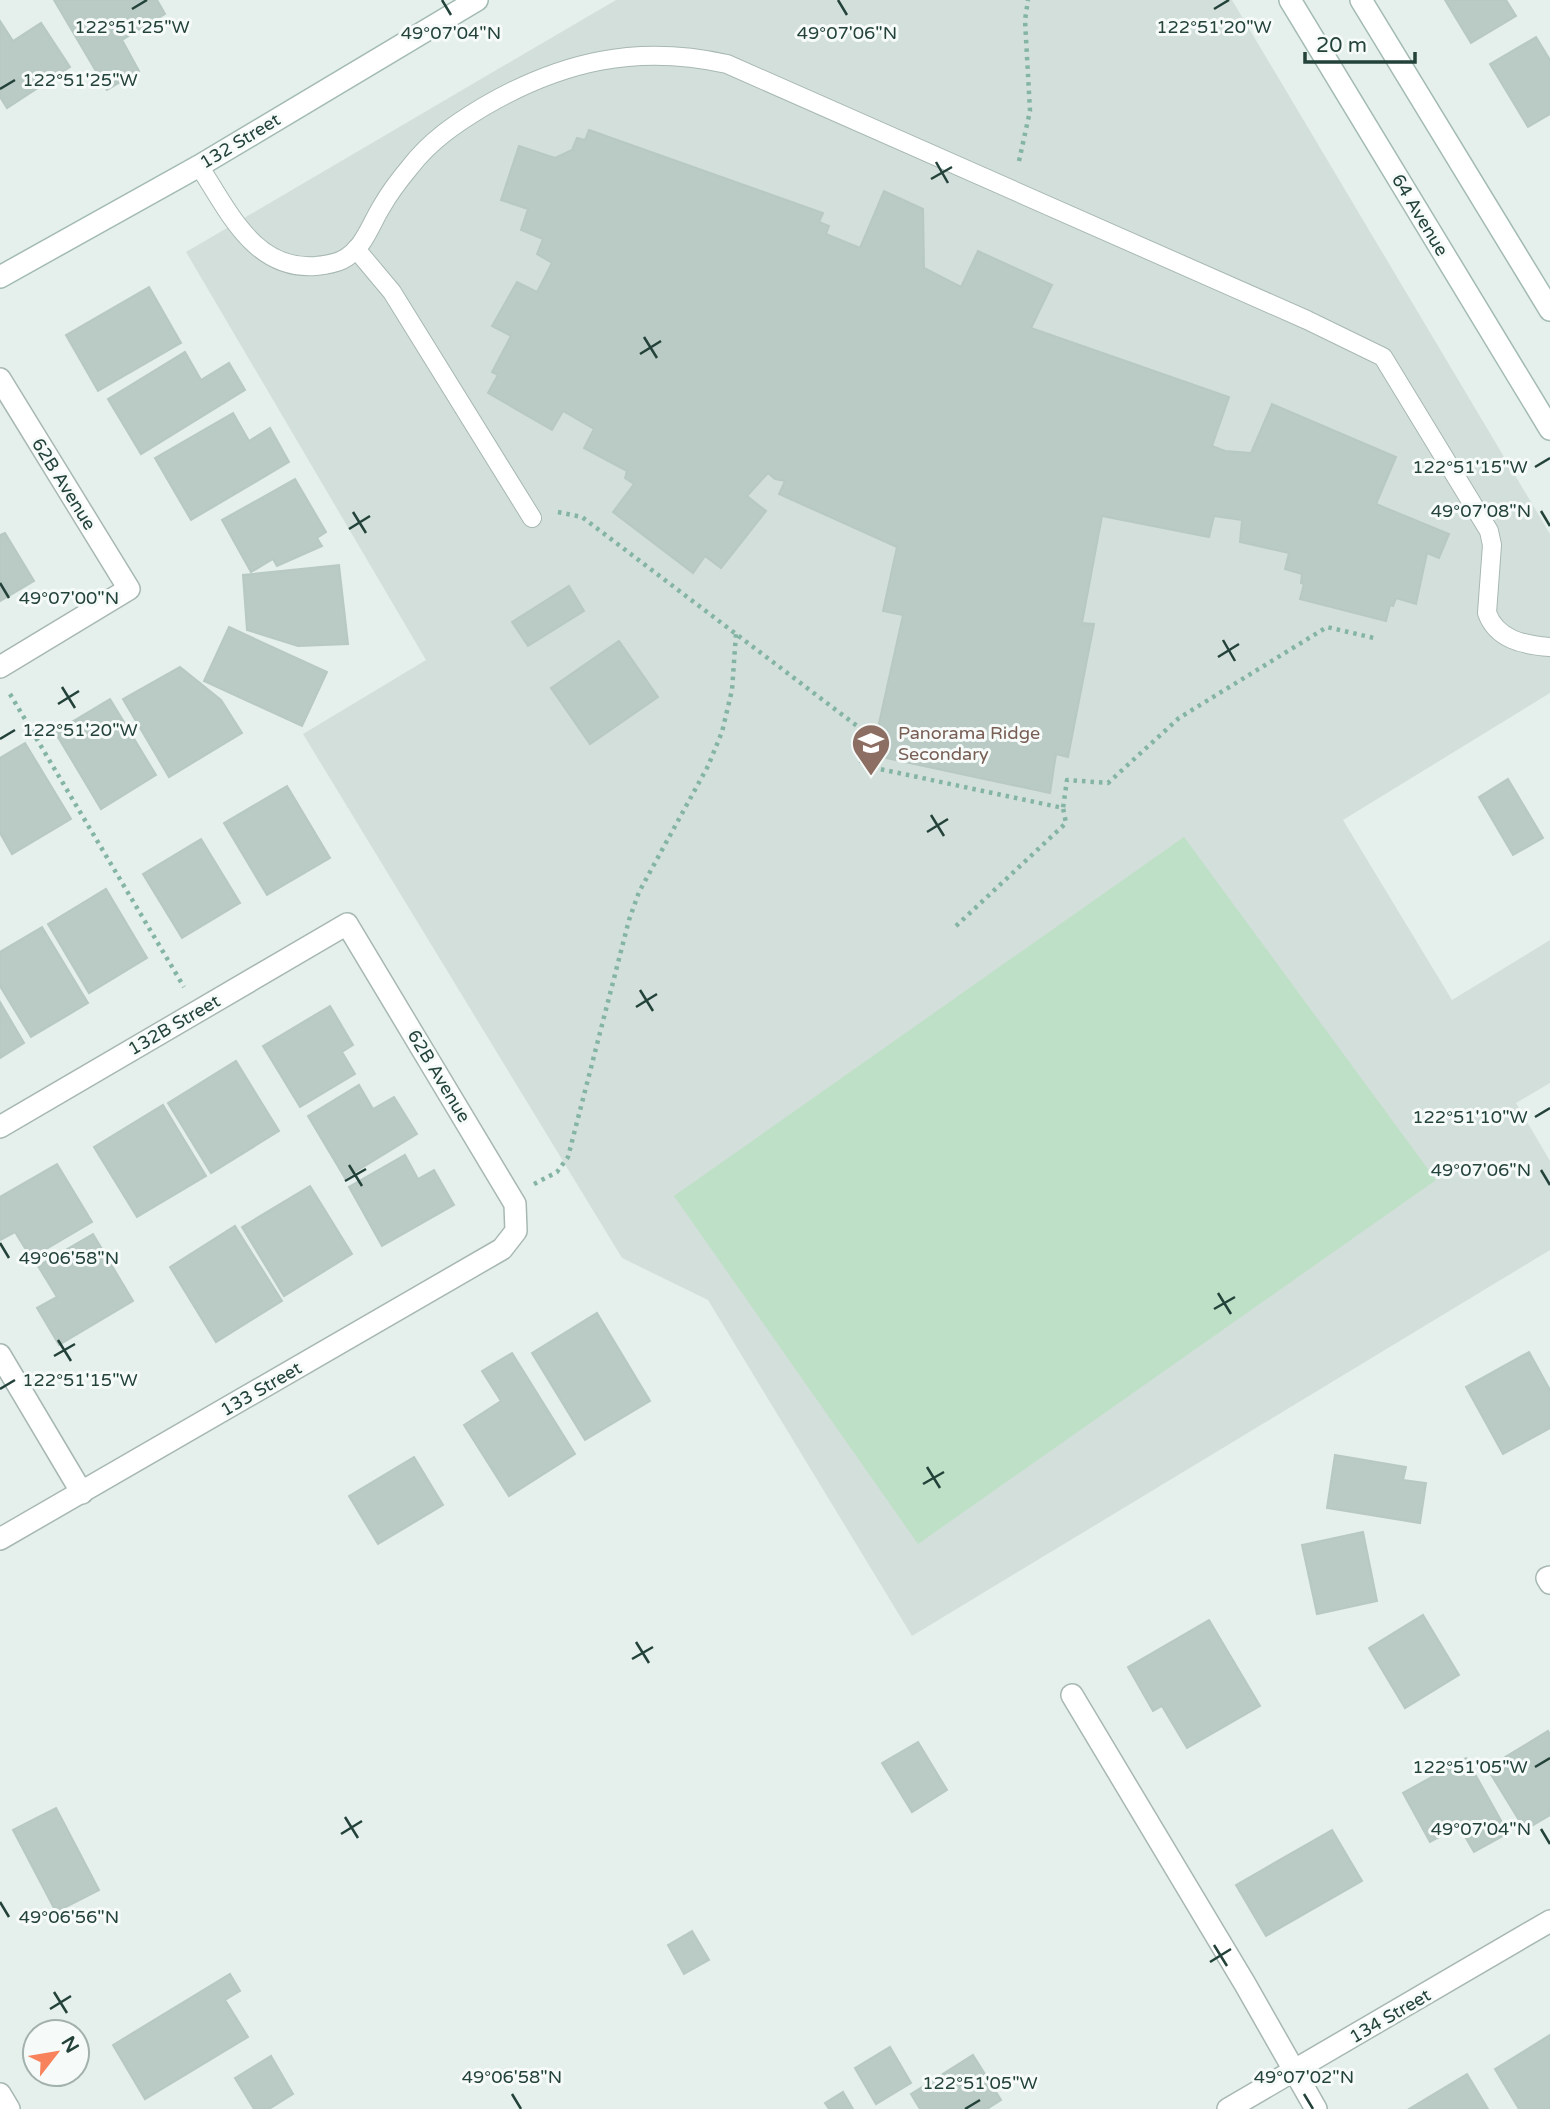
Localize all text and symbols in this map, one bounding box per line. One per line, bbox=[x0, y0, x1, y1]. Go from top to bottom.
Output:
text: 122°51'25"W bbox=[74, 16, 190, 38]
text: 122°51'20"W bbox=[1156, 16, 1272, 38]
scale bar bbox=[1305, 21, 1415, 65]
text: 49°07'04"N bbox=[401, 22, 501, 44]
text: 49°07'06"N bbox=[797, 22, 897, 44]
text: 20 m bbox=[1316, 33, 1367, 58]
text: 122°51'25"W bbox=[22, 69, 138, 91]
street label: 132 Street bbox=[196, 108, 284, 174]
street label: 64 Avenue bbox=[1387, 170, 1453, 260]
street label: 62B Avenue bbox=[27, 434, 101, 534]
text: 122°51'15"W bbox=[1412, 456, 1528, 478]
text: 49°07'08"N bbox=[1431, 500, 1531, 522]
text: 49°07'00"N bbox=[19, 587, 119, 609]
text: 122°51'20"W bbox=[22, 719, 138, 741]
school or university icon: Panorama Ridge Secondary bbox=[850, 722, 892, 777]
place label: Panorama Ridge Secondary bbox=[898, 722, 1040, 765]
street label: 132B Street bbox=[124, 990, 224, 1060]
street label: 62B Avenue bbox=[403, 1026, 475, 1126]
text: 122°51'10"W bbox=[1412, 1106, 1528, 1128]
text: 49°07'06"N bbox=[1431, 1159, 1531, 1181]
text: 49°06'58"N bbox=[19, 1247, 119, 1269]
street label: 133 Street bbox=[217, 1357, 306, 1421]
text: 122°51'15"W bbox=[22, 1369, 138, 1391]
text: 122°51'05"W bbox=[1412, 1756, 1528, 1778]
text: 49°07'04"N bbox=[1431, 1818, 1531, 1840]
text: 49°06'56"N bbox=[19, 1906, 119, 1928]
street label: 134 Street bbox=[1346, 1984, 1435, 2048]
north arrow bbox=[21, 2018, 91, 2088]
text: N bbox=[56, 2033, 83, 2057]
text: 49°06'58"N bbox=[462, 2066, 562, 2088]
text: 49°07'02"N bbox=[1254, 2066, 1354, 2088]
text: 122°51'05"W bbox=[922, 2072, 1038, 2094]

